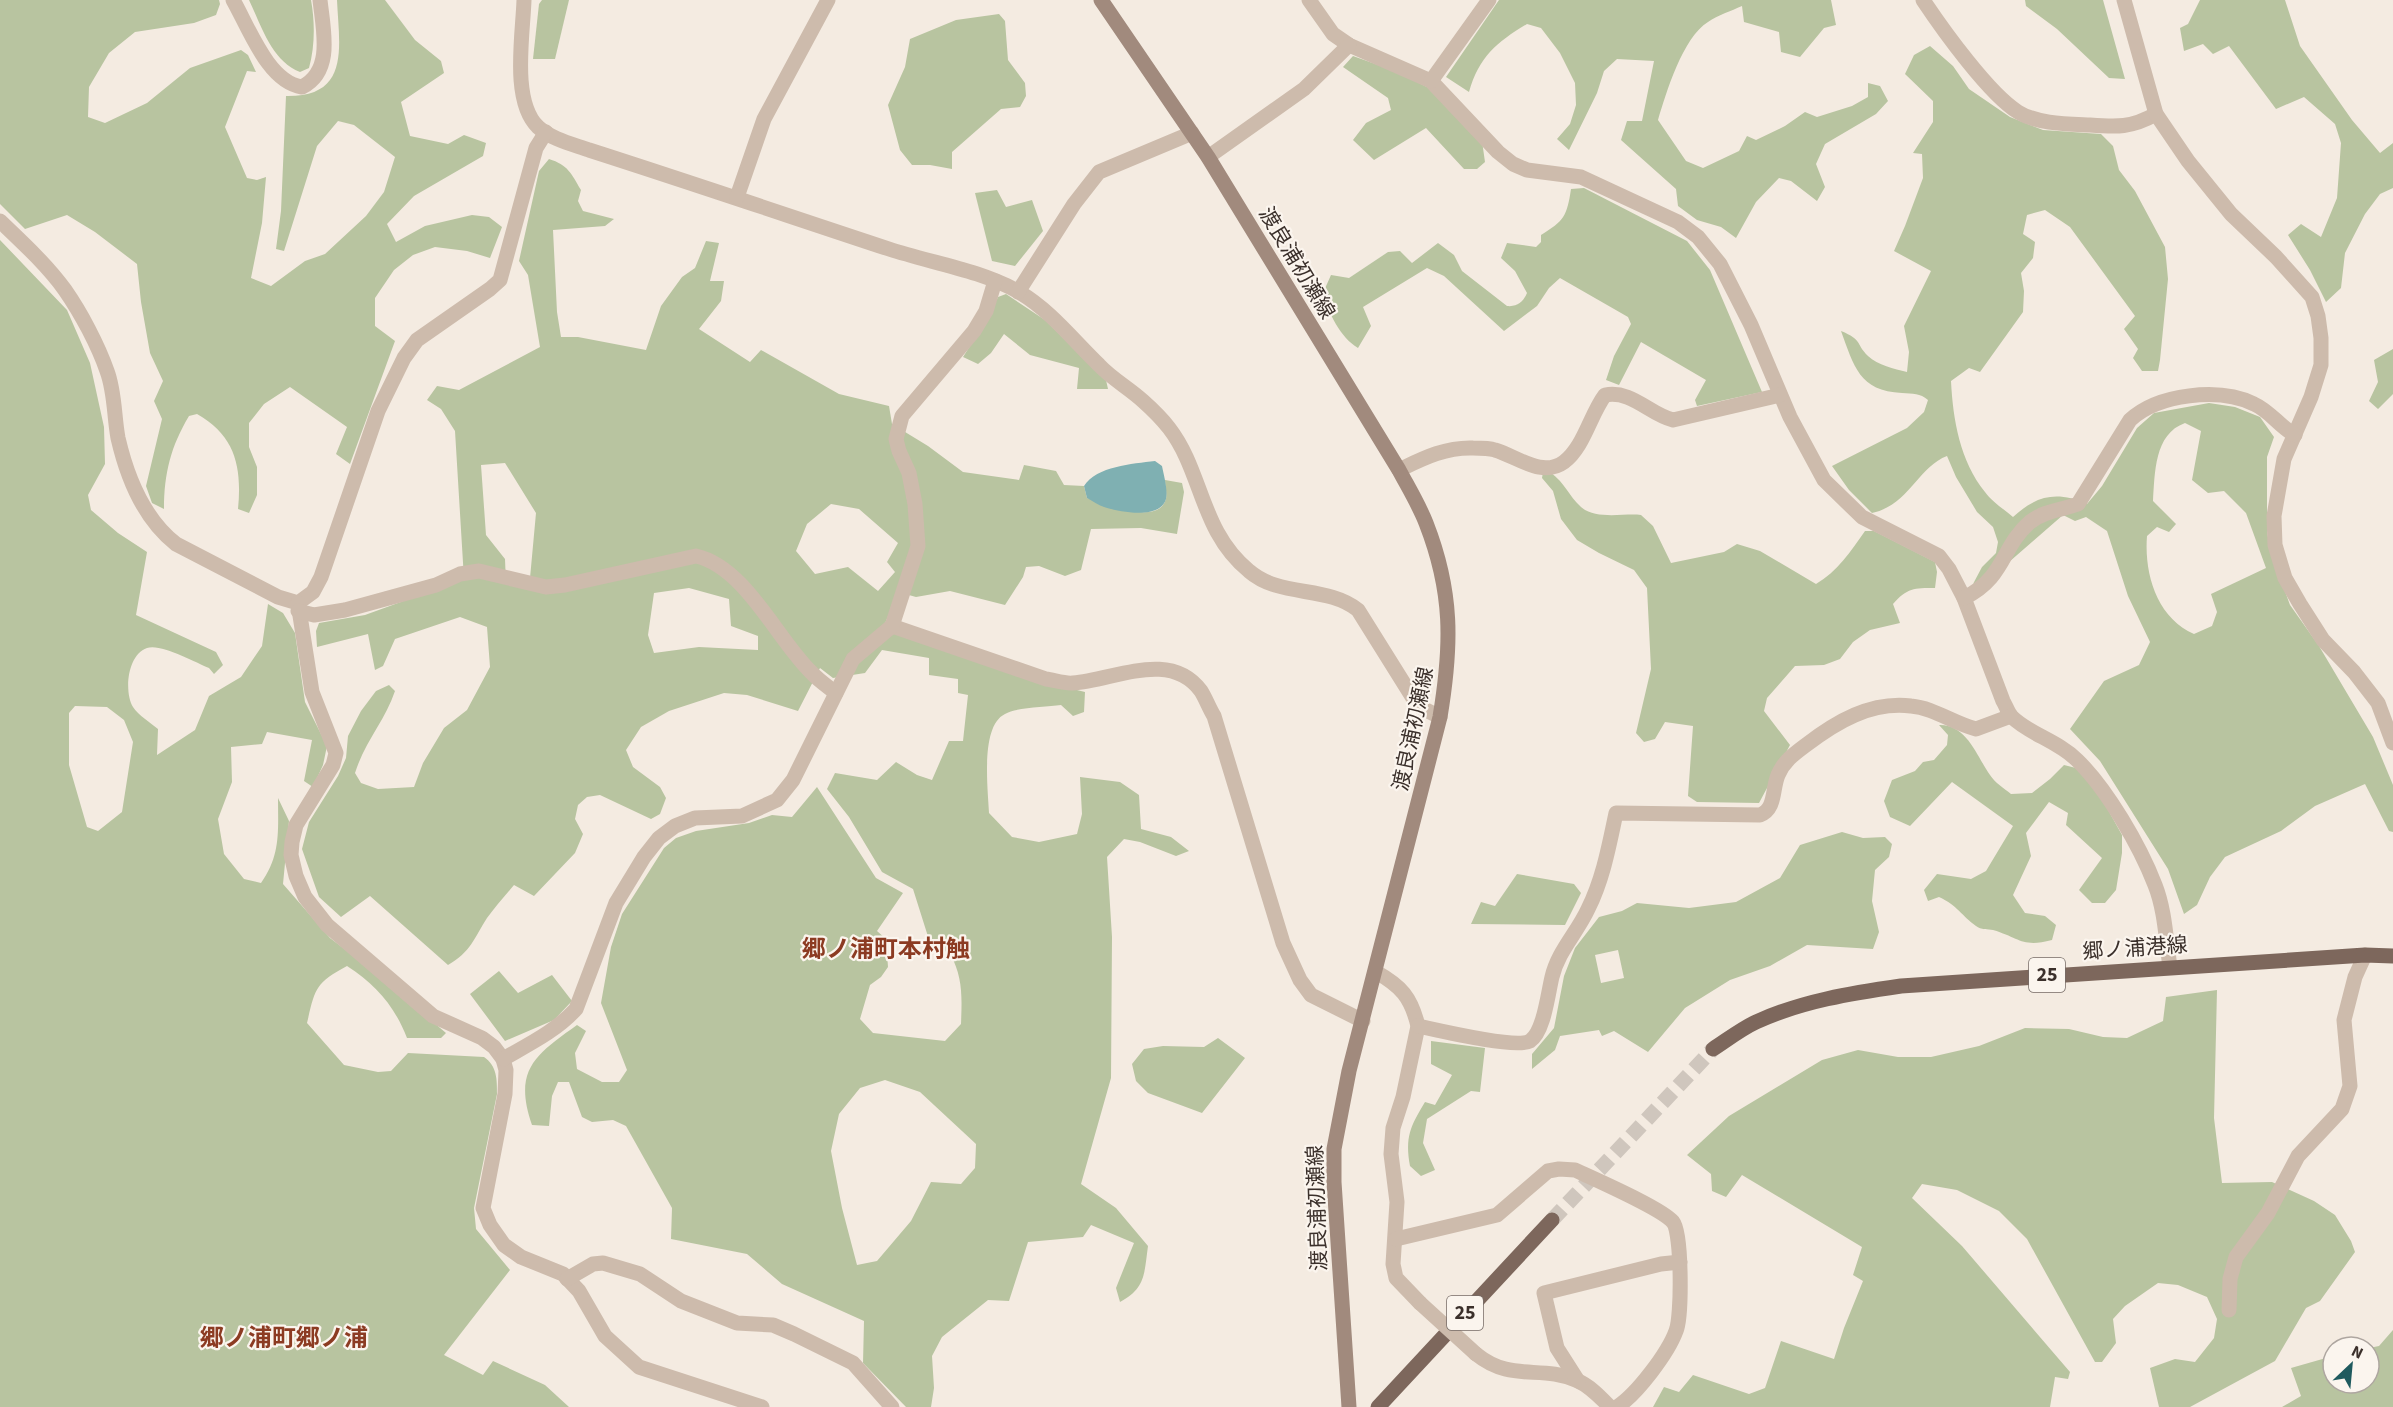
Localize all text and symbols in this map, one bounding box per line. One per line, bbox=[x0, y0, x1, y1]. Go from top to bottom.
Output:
street label: 渡良浦初瀬線 bbox=[1252, 201, 1342, 325]
street label: 渡良浦初瀬線 bbox=[1385, 664, 1441, 794]
street label: 郷ノ浦港線 bbox=[2082, 929, 2188, 967]
district label: 郷ノ浦町本村触 bbox=[802, 932, 970, 967]
road number: 25 bbox=[2029, 958, 2065, 992]
street label: 渡良浦初瀬線 bbox=[1300, 1145, 1334, 1271]
road number: 25 bbox=[1447, 1296, 1483, 1330]
district label: 郷ノ浦町郷ノ浦 bbox=[200, 1321, 368, 1356]
north arrow bbox=[2321, 1335, 2381, 1395]
text: N bbox=[2348, 1340, 2367, 1365]

